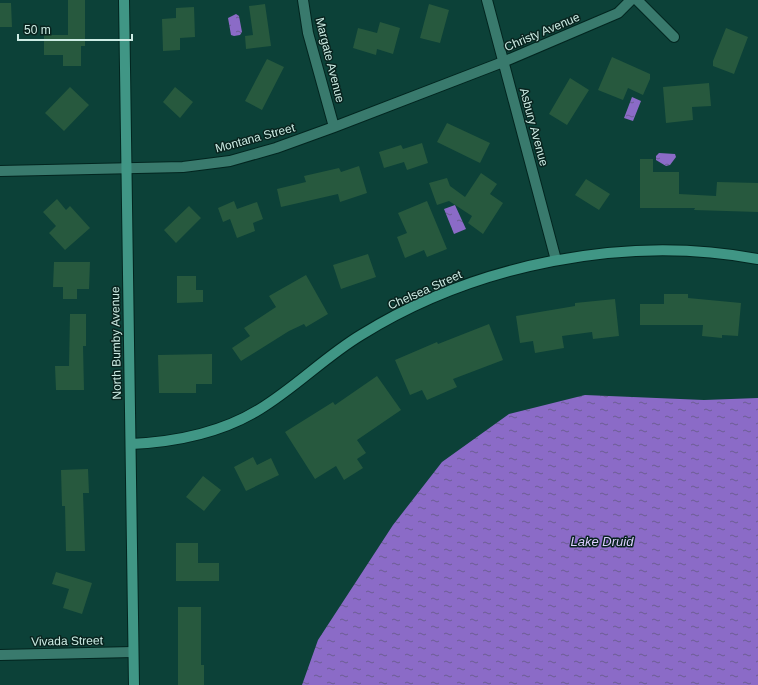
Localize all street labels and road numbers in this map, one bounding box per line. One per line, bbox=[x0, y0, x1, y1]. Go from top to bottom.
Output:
street label: Christy Avenue bbox=[502, 10, 582, 54]
street label: Margate Avenue bbox=[313, 16, 347, 104]
street label: Asbury Avenue bbox=[517, 86, 551, 168]
street label: Montana Street bbox=[214, 120, 297, 155]
street label: Chelsea Street bbox=[386, 267, 465, 313]
street label: North Bumby Avenue bbox=[108, 286, 124, 400]
street label: Vivada Street bbox=[31, 633, 104, 649]

